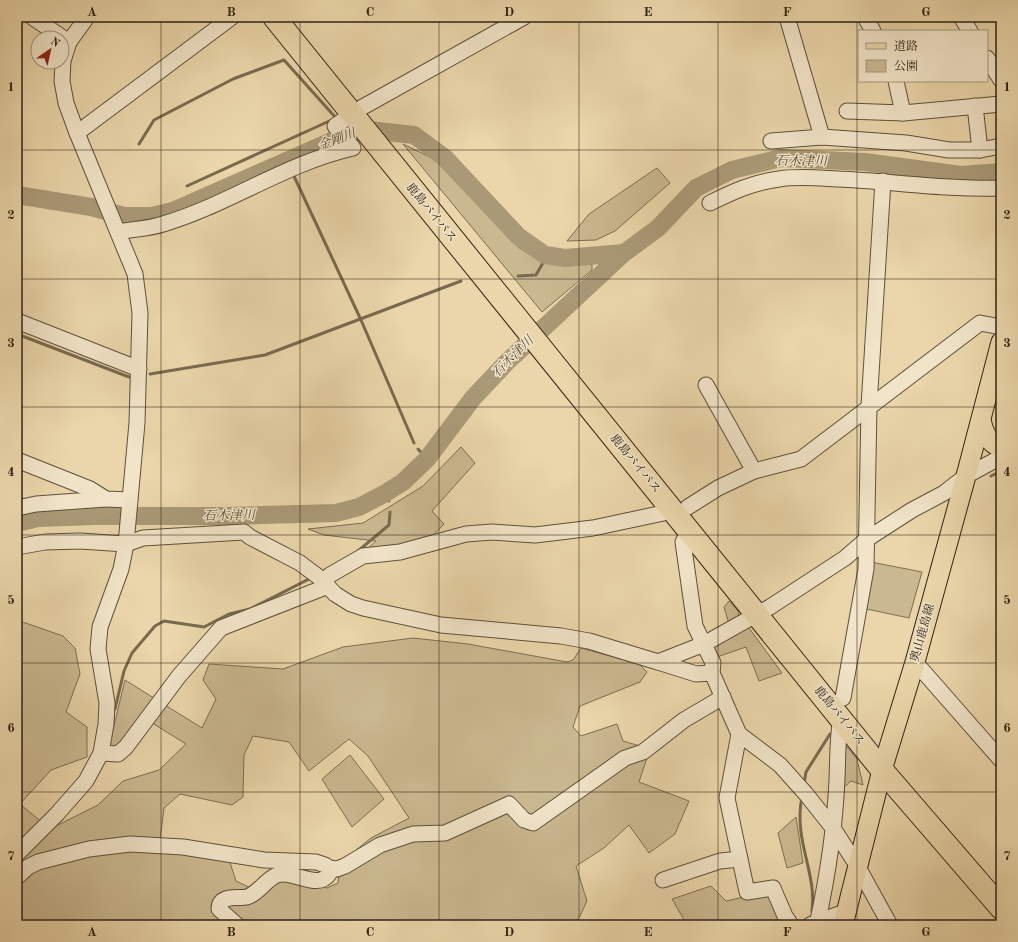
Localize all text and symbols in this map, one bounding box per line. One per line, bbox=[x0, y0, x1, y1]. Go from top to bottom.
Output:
text: A bbox=[87, 6, 97, 19]
text: B bbox=[226, 6, 236, 19]
text: C bbox=[366, 6, 374, 19]
text: D bbox=[504, 6, 514, 19]
text: E bbox=[644, 6, 653, 19]
text: F bbox=[783, 6, 792, 19]
text: G bbox=[921, 6, 931, 19]
north arrow bbox=[30, 30, 70, 70]
legend bbox=[858, 30, 988, 82]
text: N bbox=[48, 36, 62, 50]
text: 道路 bbox=[894, 39, 918, 53]
text: 公園 bbox=[894, 60, 918, 73]
text: 1 bbox=[7, 81, 15, 94]
text: 1 bbox=[1003, 81, 1011, 94]
water label: 金剛川 bbox=[316, 125, 359, 153]
water label: 石木津川 bbox=[775, 154, 829, 168]
street label: 鹿島バイパス bbox=[404, 180, 460, 245]
text: 2 bbox=[7, 209, 15, 222]
text: 2 bbox=[1003, 209, 1011, 222]
water label: 石木津川 bbox=[489, 332, 537, 380]
text: 3 bbox=[7, 337, 15, 350]
text: 3 bbox=[1003, 337, 1011, 350]
street label: 鹿島バイパス bbox=[608, 431, 664, 496]
text: 4 bbox=[7, 466, 15, 479]
text: 4 bbox=[1003, 466, 1011, 479]
water label: 石木津川 bbox=[203, 508, 257, 523]
text: 5 bbox=[7, 594, 15, 607]
text: 5 bbox=[1003, 594, 1011, 607]
street label: 奥山鹿島線 bbox=[907, 602, 937, 663]
street label: 鹿島バイパス bbox=[812, 683, 868, 748]
text: 6 bbox=[7, 722, 15, 735]
text: 6 bbox=[1003, 722, 1011, 735]
text: 7 bbox=[7, 850, 15, 863]
text: 7 bbox=[1003, 850, 1011, 863]
text: A bbox=[87, 926, 97, 939]
text: B bbox=[226, 926, 236, 939]
text: C bbox=[366, 926, 374, 939]
text: D bbox=[504, 926, 514, 939]
text: E bbox=[644, 926, 653, 939]
text: F bbox=[783, 926, 792, 939]
text: G bbox=[921, 926, 931, 939]

